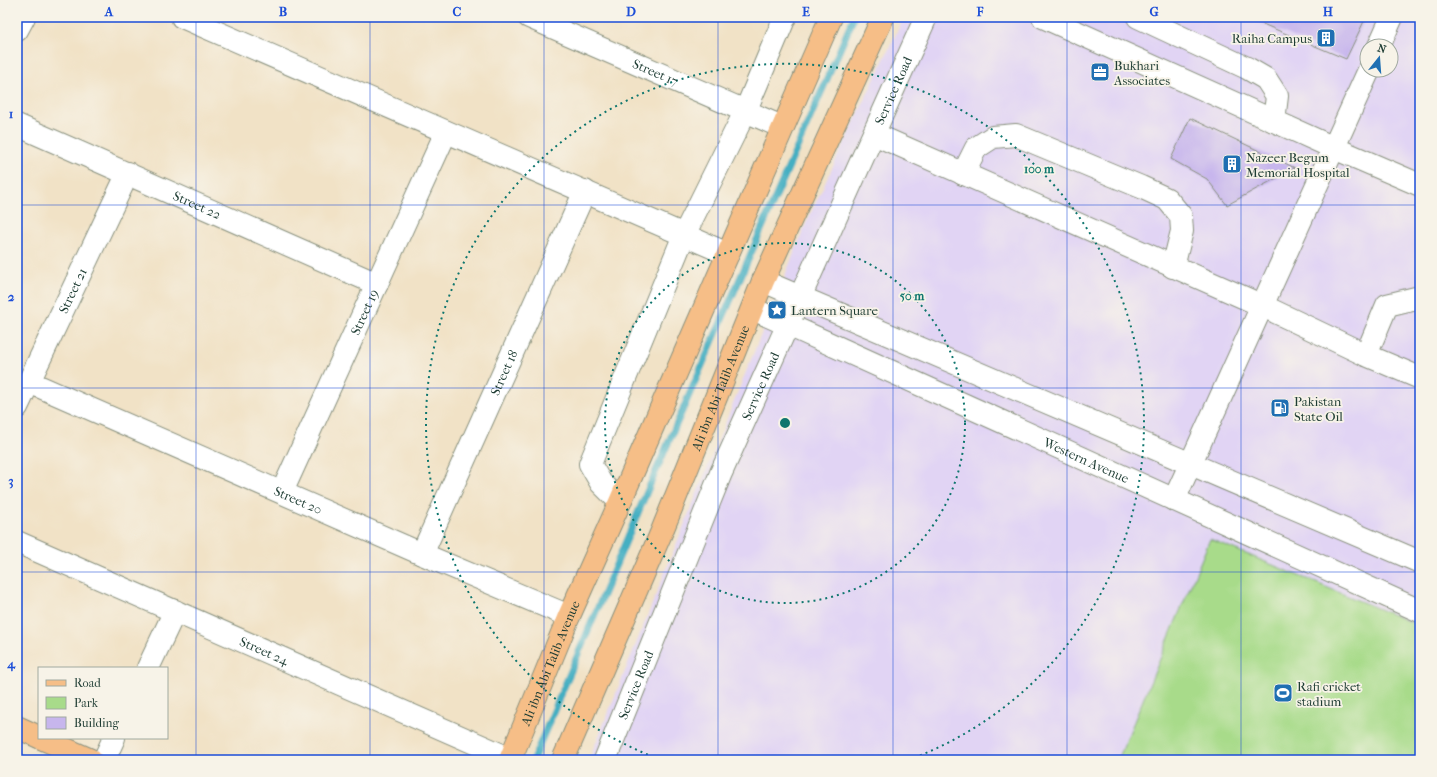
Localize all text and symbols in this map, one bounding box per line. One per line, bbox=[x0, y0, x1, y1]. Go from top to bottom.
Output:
text: A bbox=[104, 4, 114, 19]
text: B bbox=[279, 4, 288, 19]
text: C bbox=[453, 4, 462, 19]
text: D bbox=[626, 4, 636, 19]
text: E bbox=[802, 4, 810, 19]
text: F bbox=[976, 4, 984, 19]
text: G bbox=[1149, 4, 1159, 19]
text: H bbox=[1323, 4, 1334, 19]
building icon: Raiha Campus bbox=[1315, 27, 1337, 49]
place label: Raiha Campus bbox=[1232, 31, 1312, 46]
north arrow bbox=[1359, 38, 1399, 78]
text: N bbox=[1376, 41, 1388, 57]
street label: Service Road bbox=[872, 53, 916, 127]
street label: Street 17 bbox=[630, 56, 680, 89]
place label: Bukhari Associates bbox=[1113, 58, 1170, 88]
office icon: Bukhari Associates bbox=[1089, 61, 1111, 83]
text: 1 bbox=[9, 106, 14, 121]
place label: Nazeer Begum Memorial Hospital bbox=[1246, 150, 1350, 180]
building icon: Nazeer Begum Memorial Hospital bbox=[1221, 153, 1243, 175]
text: 100 m bbox=[1024, 162, 1055, 176]
street label: Street 22 bbox=[171, 188, 223, 222]
street label: Street 21 bbox=[56, 266, 90, 316]
street label: Street 19 bbox=[348, 287, 382, 337]
text: 2 bbox=[8, 289, 15, 304]
text: 50 m bbox=[900, 289, 925, 303]
place icon: Lantern Square bbox=[766, 299, 788, 321]
place label: Lantern Square bbox=[791, 303, 879, 318]
street label: Ali ibn Abi Talib Avenue bbox=[688, 322, 753, 454]
street label: Street 18 bbox=[487, 348, 521, 398]
street label: Service Road bbox=[739, 349, 783, 422]
place label: Pakistan State Oil bbox=[1294, 394, 1343, 424]
fuel station icon: Pakistan State Oil bbox=[1269, 397, 1291, 419]
centre of rings bbox=[778, 416, 792, 430]
street label: Western Avenue bbox=[1040, 434, 1132, 486]
text: 3 bbox=[8, 473, 14, 489]
street label: Street 20 bbox=[272, 483, 325, 517]
street label: Ali ibn Abi Talib Avenue bbox=[518, 598, 583, 729]
street label: Street 24 bbox=[237, 634, 291, 668]
street label: Service Road bbox=[615, 648, 657, 722]
text: 4 bbox=[6, 656, 16, 672]
legend bbox=[38, 667, 168, 739]
text: Road bbox=[74, 676, 101, 690]
place label: Rafi cricket stadium bbox=[1297, 679, 1361, 709]
sports icon: Rafi cricket stadium bbox=[1272, 682, 1294, 704]
text: Park bbox=[74, 696, 99, 710]
text: Building bbox=[74, 716, 119, 730]

